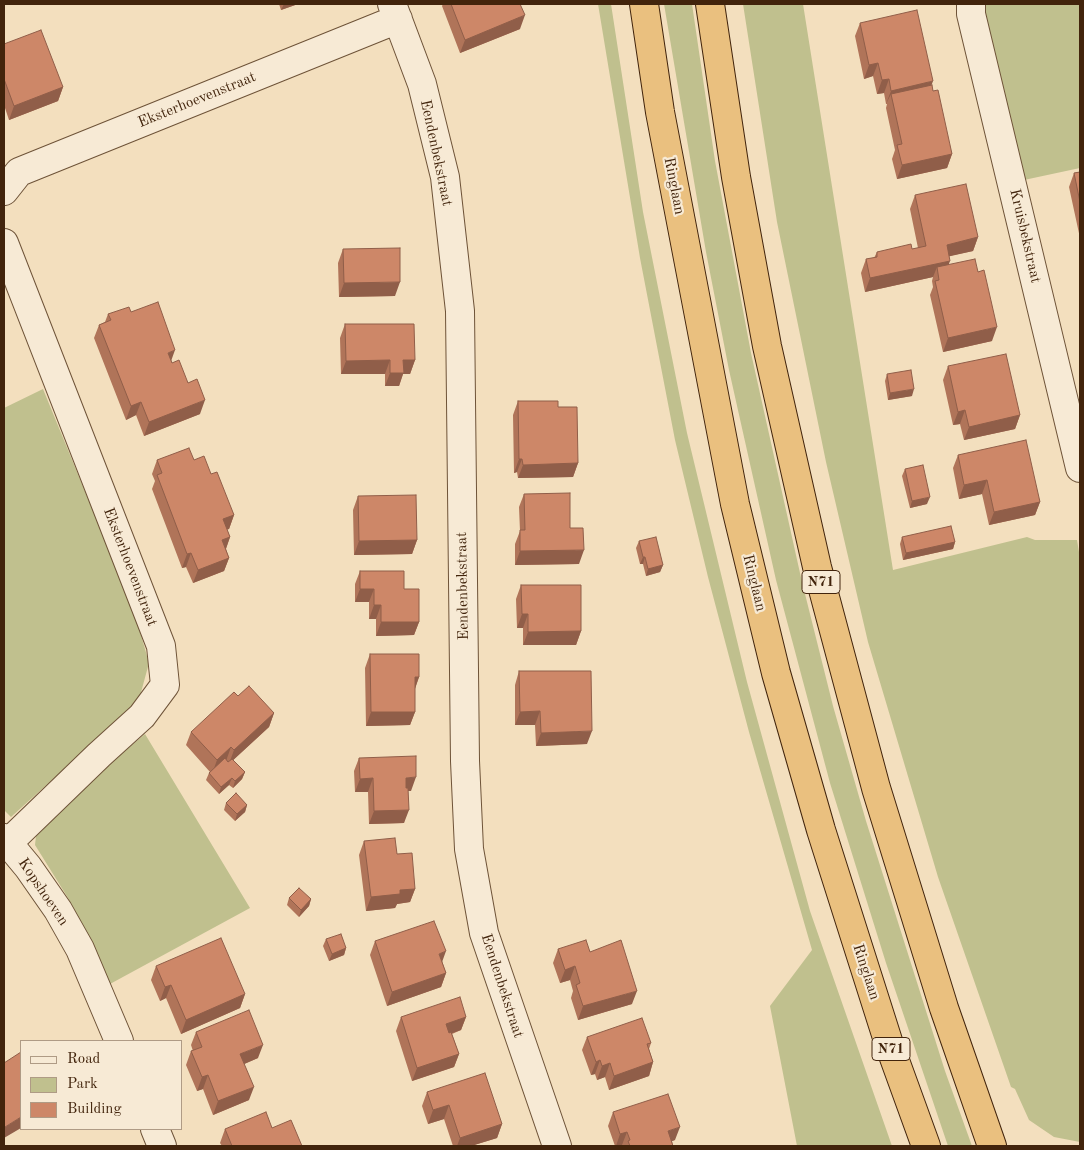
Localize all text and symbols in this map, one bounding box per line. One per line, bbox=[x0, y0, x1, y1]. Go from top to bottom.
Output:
street label: Eksterhoevenstraat bbox=[135, 68, 259, 132]
street label: Eendenbekstraat bbox=[416, 98, 456, 208]
street label: Ringlaan bbox=[660, 156, 688, 216]
street label: Kruisbekstraat bbox=[1005, 187, 1045, 285]
street label: Eksterhoevenstraat bbox=[99, 505, 161, 629]
street label: Eendenbekstraat bbox=[453, 532, 473, 640]
street label: Ringlaan bbox=[738, 553, 770, 613]
road number: N71 bbox=[802, 570, 840, 594]
street label: Kopshoeven bbox=[14, 855, 72, 929]
street label: Eendenbekstraat bbox=[477, 932, 527, 1040]
street label: Ringlaan bbox=[848, 942, 884, 1002]
road number: N71 bbox=[872, 1038, 910, 1060]
legend bbox=[20, 1040, 182, 1130]
text: Road bbox=[67, 1052, 100, 1067]
text: Park bbox=[67, 1077, 98, 1092]
text: Building bbox=[67, 1102, 122, 1117]

